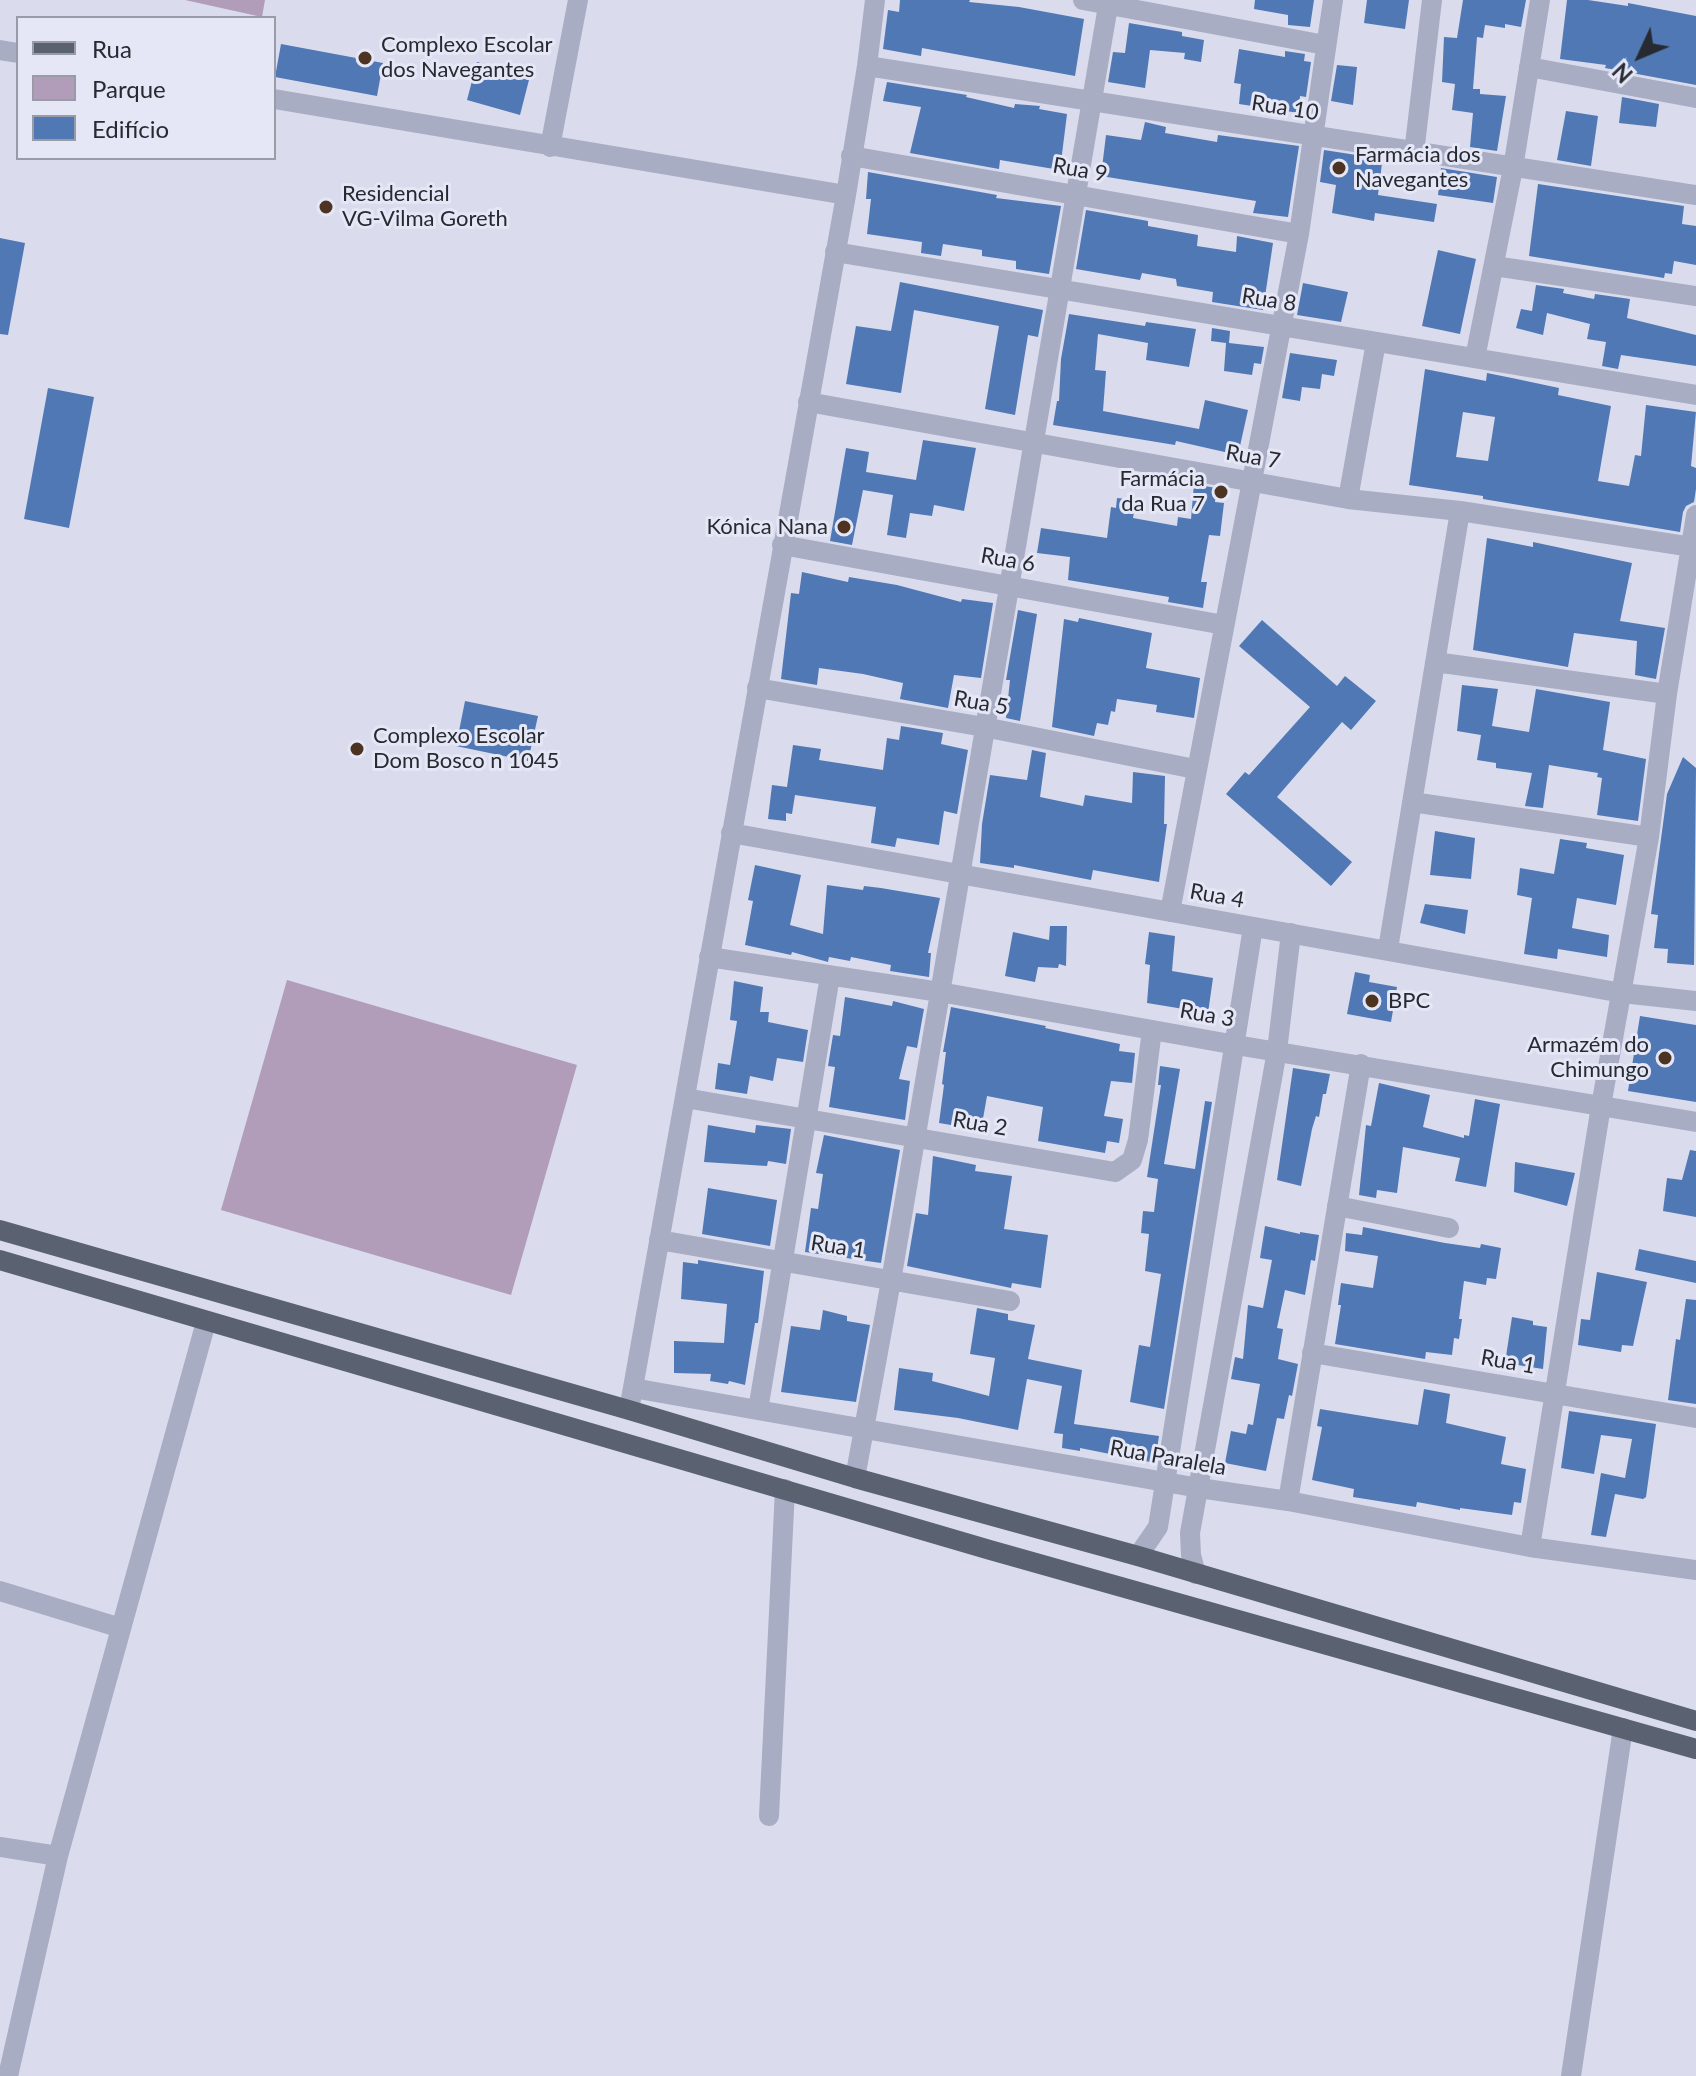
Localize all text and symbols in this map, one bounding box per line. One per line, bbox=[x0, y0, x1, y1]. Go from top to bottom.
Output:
legend bbox=[16, 16, 276, 160]
north arrow bbox=[1600, 16, 1680, 96]
place label: Complexo Escolar dos Navegantes bbox=[381, 32, 553, 84]
text: Rua bbox=[92, 34, 132, 63]
marker: Complexo Escolar dos Navegantes bbox=[356, 49, 374, 67]
text: N bbox=[1607, 58, 1638, 89]
text: Parque bbox=[92, 74, 166, 103]
street label: Rua 10 bbox=[1250, 90, 1320, 126]
text: Edifício bbox=[92, 114, 169, 143]
place label: Farmácia dos Navegantes bbox=[1355, 142, 1481, 194]
street label: Rua 9 bbox=[1051, 152, 1109, 188]
marker: Farmácia dos Navegantes bbox=[1330, 159, 1348, 177]
place label: Residencial VG-Vilma Goreth bbox=[342, 181, 508, 232]
marker: Residencial VG-Vilma Goreth bbox=[317, 198, 335, 216]
street label: Rua 8 bbox=[1240, 283, 1298, 317]
street label: Rua 7 bbox=[1224, 439, 1282, 475]
place label: Farmácia da Rua 7 bbox=[1119, 466, 1205, 518]
marker: Farmácia da Rua 7 bbox=[1212, 483, 1230, 501]
place label: Kónica Nana bbox=[707, 514, 828, 540]
marker: Kónica Nana bbox=[835, 518, 853, 536]
street label: Rua 6 bbox=[979, 542, 1037, 578]
street label: Rua 5 bbox=[952, 685, 1010, 721]
place label: Complexo Escolar Dom Bosco n 1045 bbox=[373, 723, 559, 774]
marker: Complexo Escolar Dom Bosco n 1045 bbox=[348, 740, 366, 758]
street label: Rua 4 bbox=[1188, 878, 1246, 914]
place label: BPC bbox=[1388, 988, 1430, 1014]
marker: BPC bbox=[1363, 992, 1381, 1010]
street label: Rua 3 bbox=[1178, 997, 1236, 1033]
place label: Armazém do Chimungo bbox=[1527, 1032, 1649, 1084]
marker: Armazém do Chimungo bbox=[1656, 1049, 1674, 1067]
street label: Rua 2 bbox=[951, 1106, 1009, 1142]
street label: Rua 1 bbox=[809, 1230, 867, 1264]
street label: Rua 1 bbox=[1479, 1344, 1537, 1380]
street label: Rua Paralela bbox=[1108, 1435, 1228, 1481]

